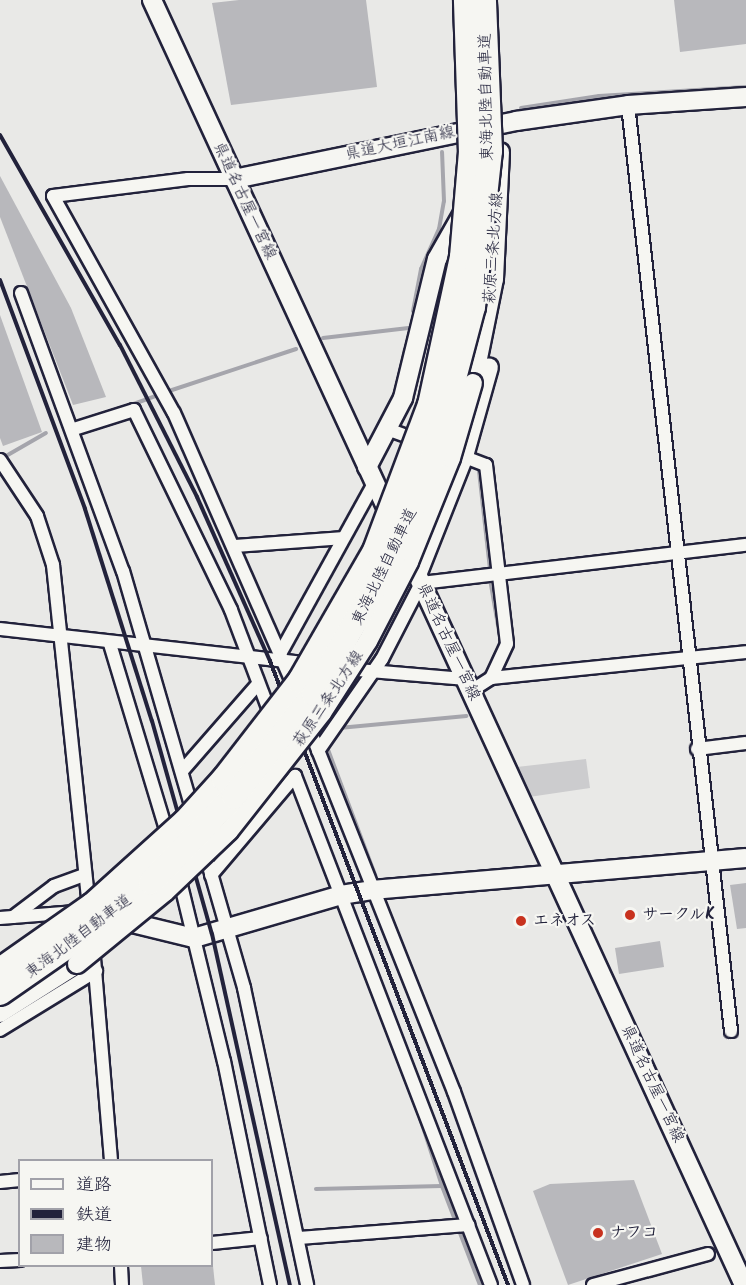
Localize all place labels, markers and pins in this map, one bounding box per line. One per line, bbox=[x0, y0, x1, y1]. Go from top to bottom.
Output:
place label: サークルK bbox=[642, 905, 716, 925]
marker: サークルK bbox=[623, 908, 637, 922]
place label: エネオス bbox=[533, 911, 597, 931]
marker: エネオス bbox=[514, 914, 528, 928]
place label: ナフコ bbox=[610, 1223, 658, 1243]
marker: ナフコ bbox=[591, 1226, 605, 1240]

